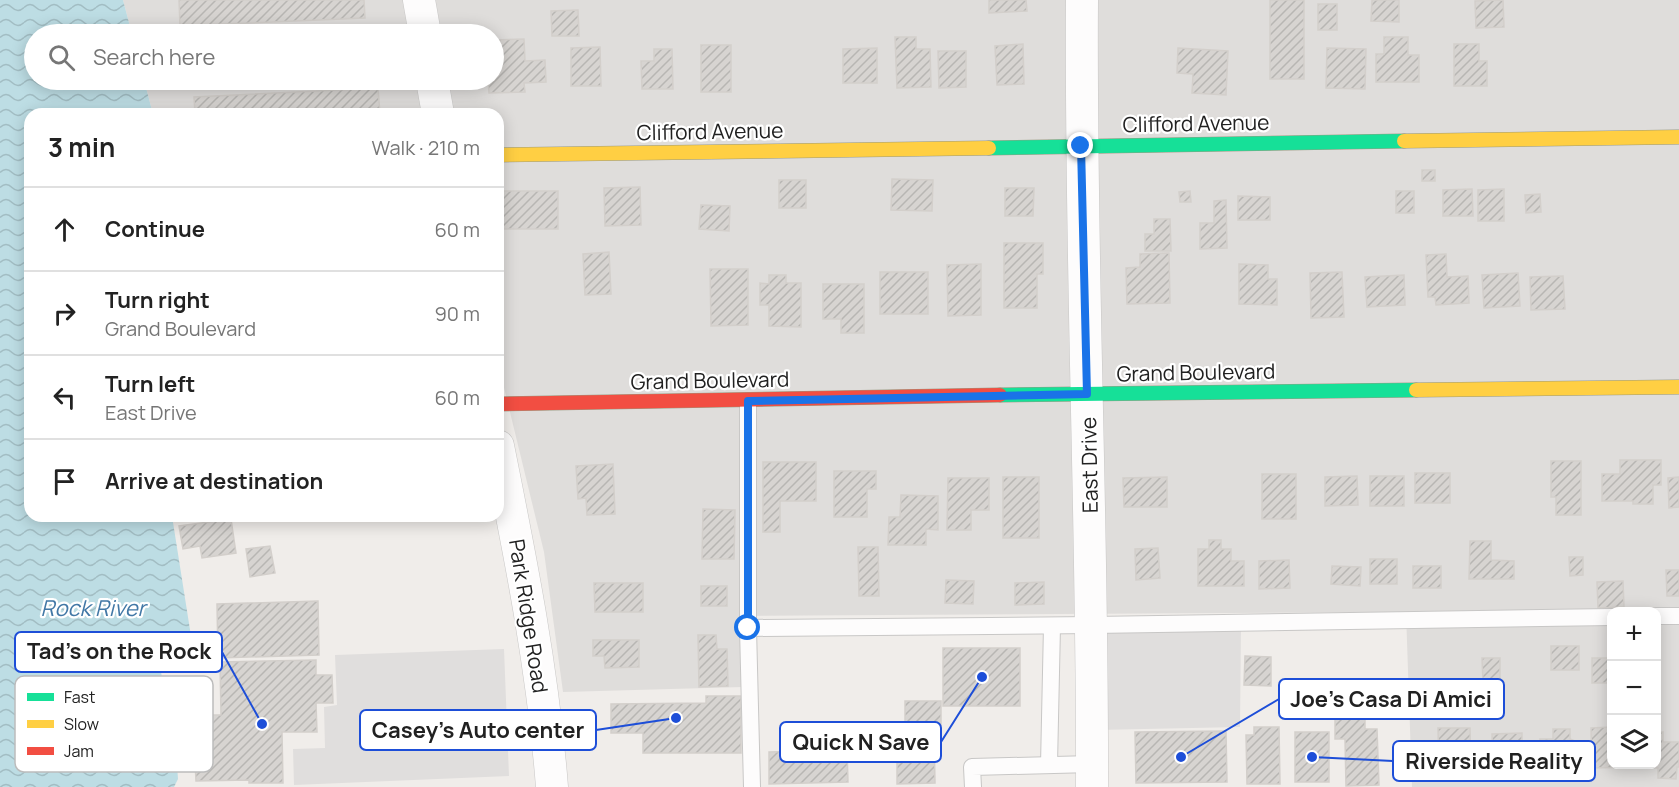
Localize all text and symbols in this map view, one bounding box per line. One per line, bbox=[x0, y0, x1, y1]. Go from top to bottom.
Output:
search box bbox=[24, 24, 504, 90]
icon: search bbox=[45, 41, 78, 74]
text: Search here bbox=[93, 42, 215, 72]
street label: Clifford Avenue bbox=[1122, 108, 1270, 138]
street label: Clifford Avenue bbox=[636, 116, 784, 146]
text: 3 min bbox=[48, 129, 115, 165]
route end bbox=[1067, 132, 1093, 158]
text: Walk · 210 m bbox=[372, 134, 480, 161]
icon: ahead bbox=[48, 213, 81, 246]
text: Continue bbox=[105, 214, 205, 244]
text: 60 m bbox=[434, 216, 480, 243]
text: Turn right bbox=[105, 285, 210, 315]
icon: right bbox=[48, 297, 81, 330]
text: 90 m bbox=[434, 300, 480, 327]
text: Grand Boulevard bbox=[105, 315, 256, 342]
street label: Grand Boulevard bbox=[1116, 357, 1276, 387]
street label: Grand Boulevard bbox=[630, 365, 790, 395]
text: Turn left bbox=[105, 369, 195, 399]
icon: left bbox=[48, 381, 81, 414]
text: 60 m bbox=[434, 384, 480, 411]
text: East Drive bbox=[105, 399, 197, 426]
street label: East Drive bbox=[1074, 417, 1104, 513]
icon: arrive bbox=[48, 465, 81, 498]
text: Arrive at destination bbox=[105, 466, 323, 496]
street label: Park Ridge Road bbox=[503, 537, 555, 695]
water label: Rock River bbox=[41, 593, 149, 623]
map controls bbox=[1607, 607, 1661, 769]
button: + bbox=[1607, 607, 1661, 661]
route start bbox=[734, 614, 760, 640]
callout: Tad's on the Rock bbox=[15, 632, 222, 672]
text: Tad's on the Rock bbox=[27, 636, 212, 666]
button: − bbox=[1607, 661, 1661, 715]
legend bbox=[15, 676, 213, 772]
callout: Joe's Casa Di Amici bbox=[1279, 679, 1504, 719]
text: Joe's Casa Di Amici bbox=[1290, 684, 1492, 714]
text: Fast bbox=[64, 686, 95, 708]
callout: Casey's Auto center bbox=[360, 710, 596, 750]
text: Slow bbox=[64, 713, 99, 735]
text: Casey's Auto center bbox=[372, 715, 584, 745]
button: layers bbox=[1607, 715, 1661, 769]
callout: Quick N Save bbox=[780, 722, 941, 762]
text: Quick N Save bbox=[792, 727, 930, 757]
text: Jam bbox=[64, 740, 94, 762]
callout: Riverside Reality bbox=[1393, 741, 1595, 781]
text: Riverside Reality bbox=[1405, 746, 1583, 776]

